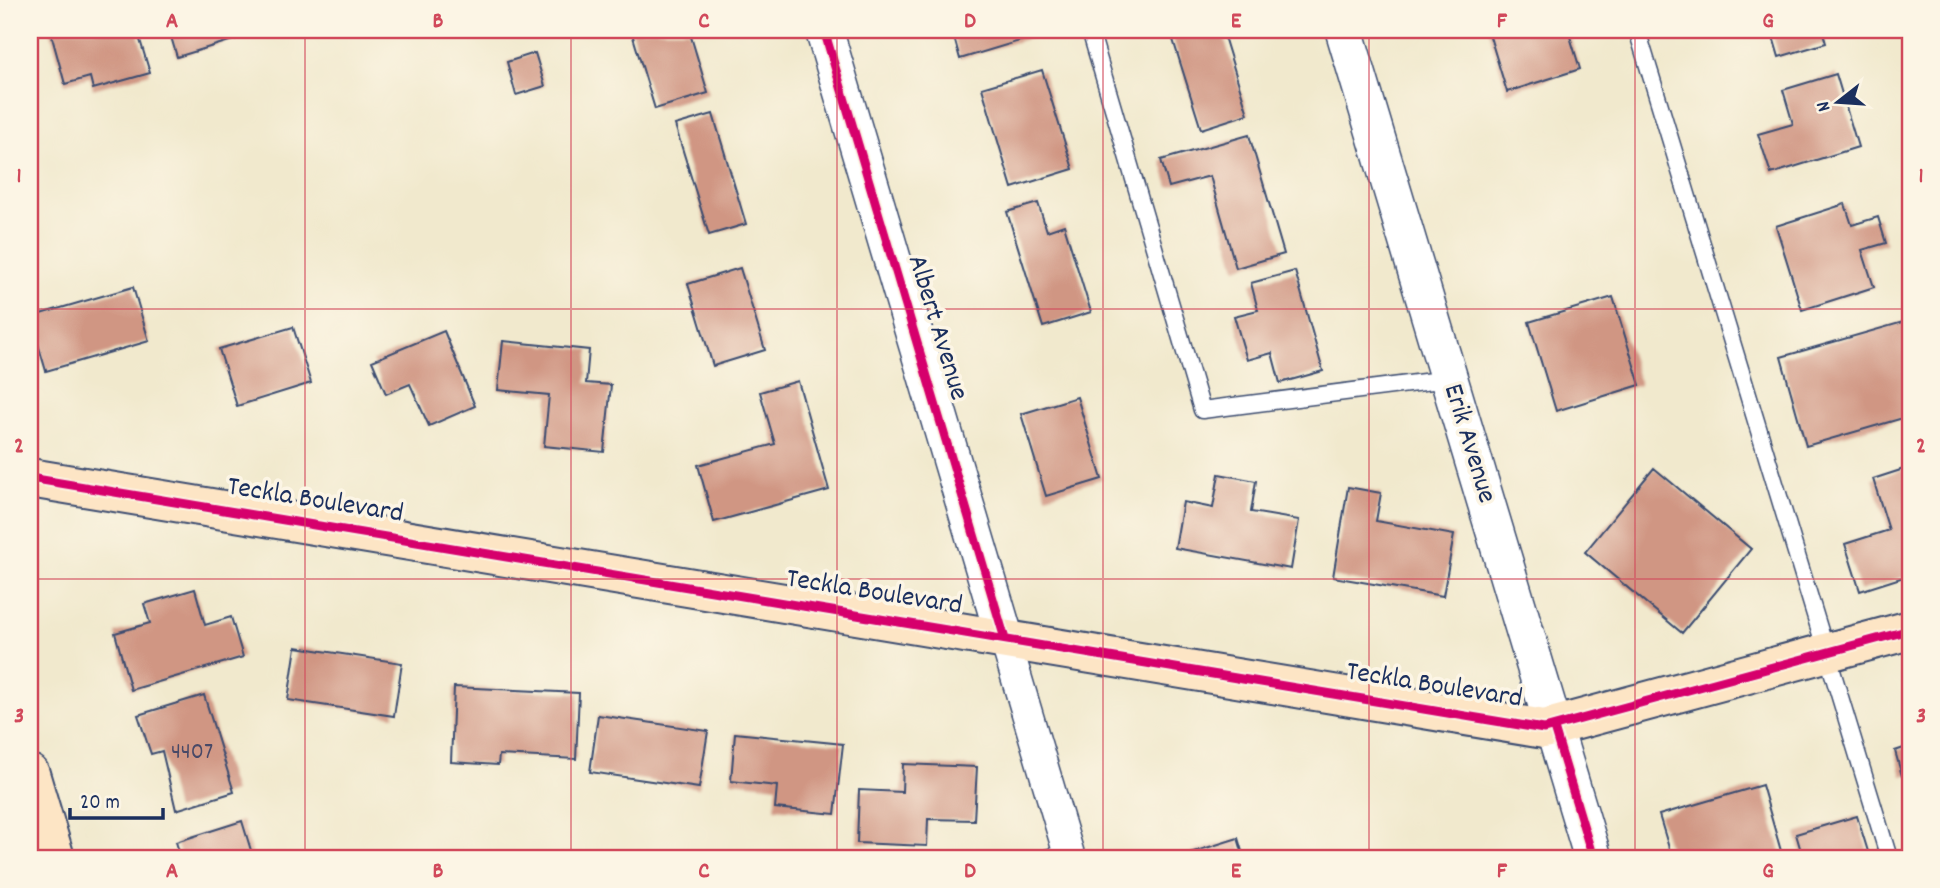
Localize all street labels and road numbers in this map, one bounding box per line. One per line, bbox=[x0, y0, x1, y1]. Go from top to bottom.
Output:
street label: Albert Avenue bbox=[895, 250, 977, 406]
street label: Erik Avenue bbox=[1431, 379, 1505, 509]
street label: Teckla Boulevard bbox=[224, 468, 406, 536]
street label: Teckla Boulevard bbox=[783, 560, 965, 628]
street label: Teckla Boulevard bbox=[1343, 653, 1525, 721]

